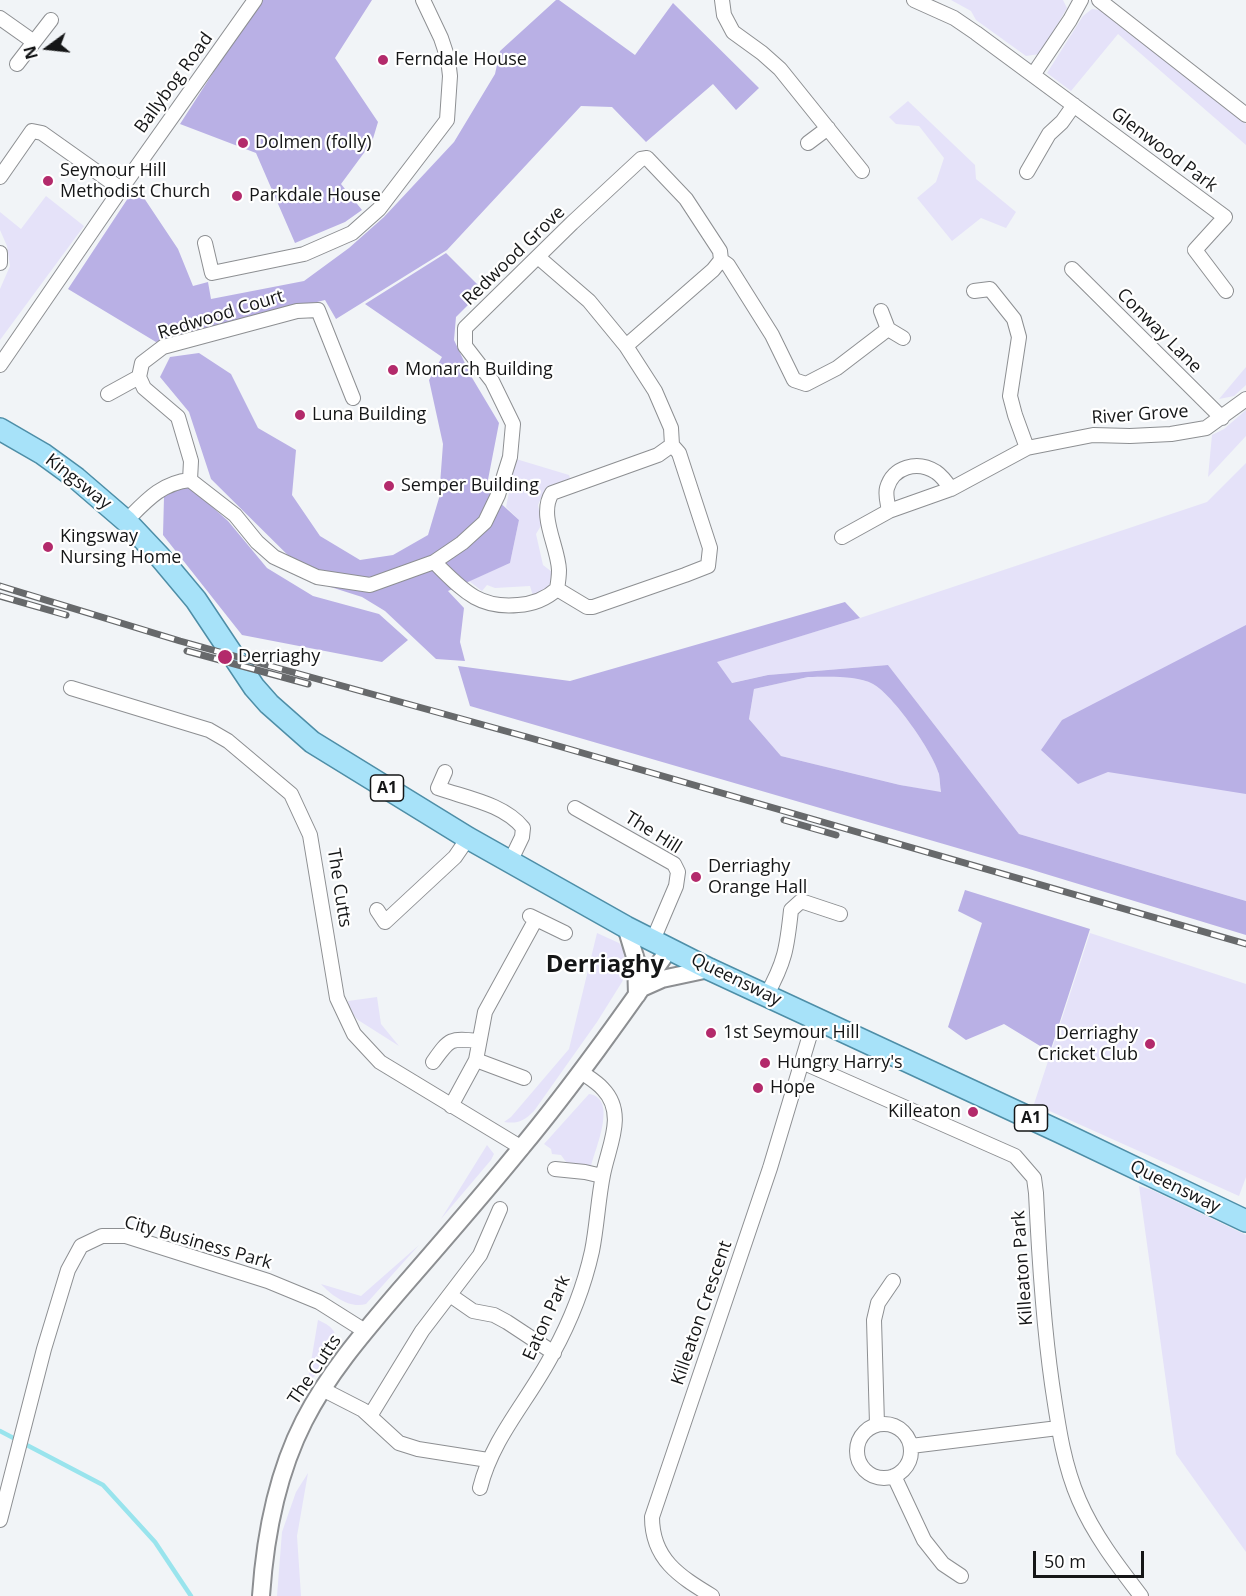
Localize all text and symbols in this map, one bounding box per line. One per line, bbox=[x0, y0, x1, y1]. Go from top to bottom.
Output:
north arrow bbox=[18, 18, 78, 78]
street label: Ballybog Road bbox=[130, 29, 218, 137]
text: N bbox=[18, 44, 43, 62]
place label: Ferndale House bbox=[395, 49, 527, 71]
marker: Ferndale House bbox=[376, 53, 390, 67]
street label: Glenwood Park bbox=[1107, 103, 1221, 197]
place label: Dolmen (folly) bbox=[255, 132, 372, 154]
marker: Dolmen (folly) bbox=[236, 136, 250, 150]
place label: Seymour Hill Methodist Church bbox=[60, 160, 210, 202]
marker: Seymour Hill Methodist Church bbox=[41, 174, 55, 188]
place label: Parkdale House bbox=[249, 185, 381, 207]
marker: Parkdale House bbox=[230, 189, 244, 203]
street label: Redwood Grove bbox=[458, 202, 570, 310]
street label: Conway Lane bbox=[1112, 284, 1206, 378]
street label: Redwood Court bbox=[155, 286, 287, 344]
place label: Monarch Building bbox=[405, 359, 553, 381]
marker: Monarch Building bbox=[386, 363, 400, 377]
street label: River Grove bbox=[1091, 401, 1189, 429]
place label: Luna Building bbox=[312, 404, 426, 426]
marker: Luna Building bbox=[293, 408, 307, 422]
street label: Kingsway bbox=[41, 450, 115, 514]
place label: Semper Building bbox=[401, 475, 539, 497]
marker: Semper Building bbox=[382, 479, 396, 493]
place label: Kingsway Nursing Home bbox=[60, 526, 181, 568]
marker: Kingsway Nursing Home bbox=[41, 540, 55, 554]
place label: Derriaghy bbox=[238, 646, 320, 668]
marker: Derriaghy bbox=[216, 648, 234, 666]
road number: A1 bbox=[370, 775, 404, 801]
street label: The Hill bbox=[621, 807, 685, 859]
street label: The Cutts bbox=[322, 847, 356, 929]
place label: Derriaghy Orange Hall bbox=[708, 856, 807, 898]
marker: Derriaghy Orange Hall bbox=[689, 870, 703, 884]
street label: Queensway bbox=[687, 949, 785, 1011]
district label: Derriaghy bbox=[546, 951, 664, 979]
place label: 1st Seymour Hill bbox=[723, 1022, 859, 1044]
place label: Derriaghy Cricket Club bbox=[1038, 1023, 1138, 1066]
marker: 1st Seymour Hill bbox=[704, 1026, 718, 1040]
marker: Derriaghy Cricket Club bbox=[1143, 1037, 1157, 1051]
place label: Hungry Harry's bbox=[777, 1052, 903, 1074]
marker: Hungry Harry's bbox=[758, 1056, 772, 1070]
place label: Hope bbox=[770, 1077, 815, 1099]
marker: Hope bbox=[751, 1081, 765, 1095]
place label: Killeaton bbox=[888, 1101, 961, 1123]
marker: Killeaton bbox=[966, 1105, 980, 1119]
road number: A1 bbox=[1014, 1105, 1048, 1131]
street label: Queensway bbox=[1126, 1156, 1224, 1218]
street label: Killeaton Park bbox=[1008, 1210, 1038, 1326]
street label: City Business Park bbox=[122, 1212, 274, 1274]
street label: Killeaton Crescent bbox=[667, 1238, 737, 1388]
street label: Eaton Park bbox=[519, 1272, 575, 1364]
street label: The Cutts bbox=[284, 1331, 346, 1409]
scale bar bbox=[1036, 1539, 1147, 1577]
text: 50 m bbox=[1044, 1549, 1086, 1573]

